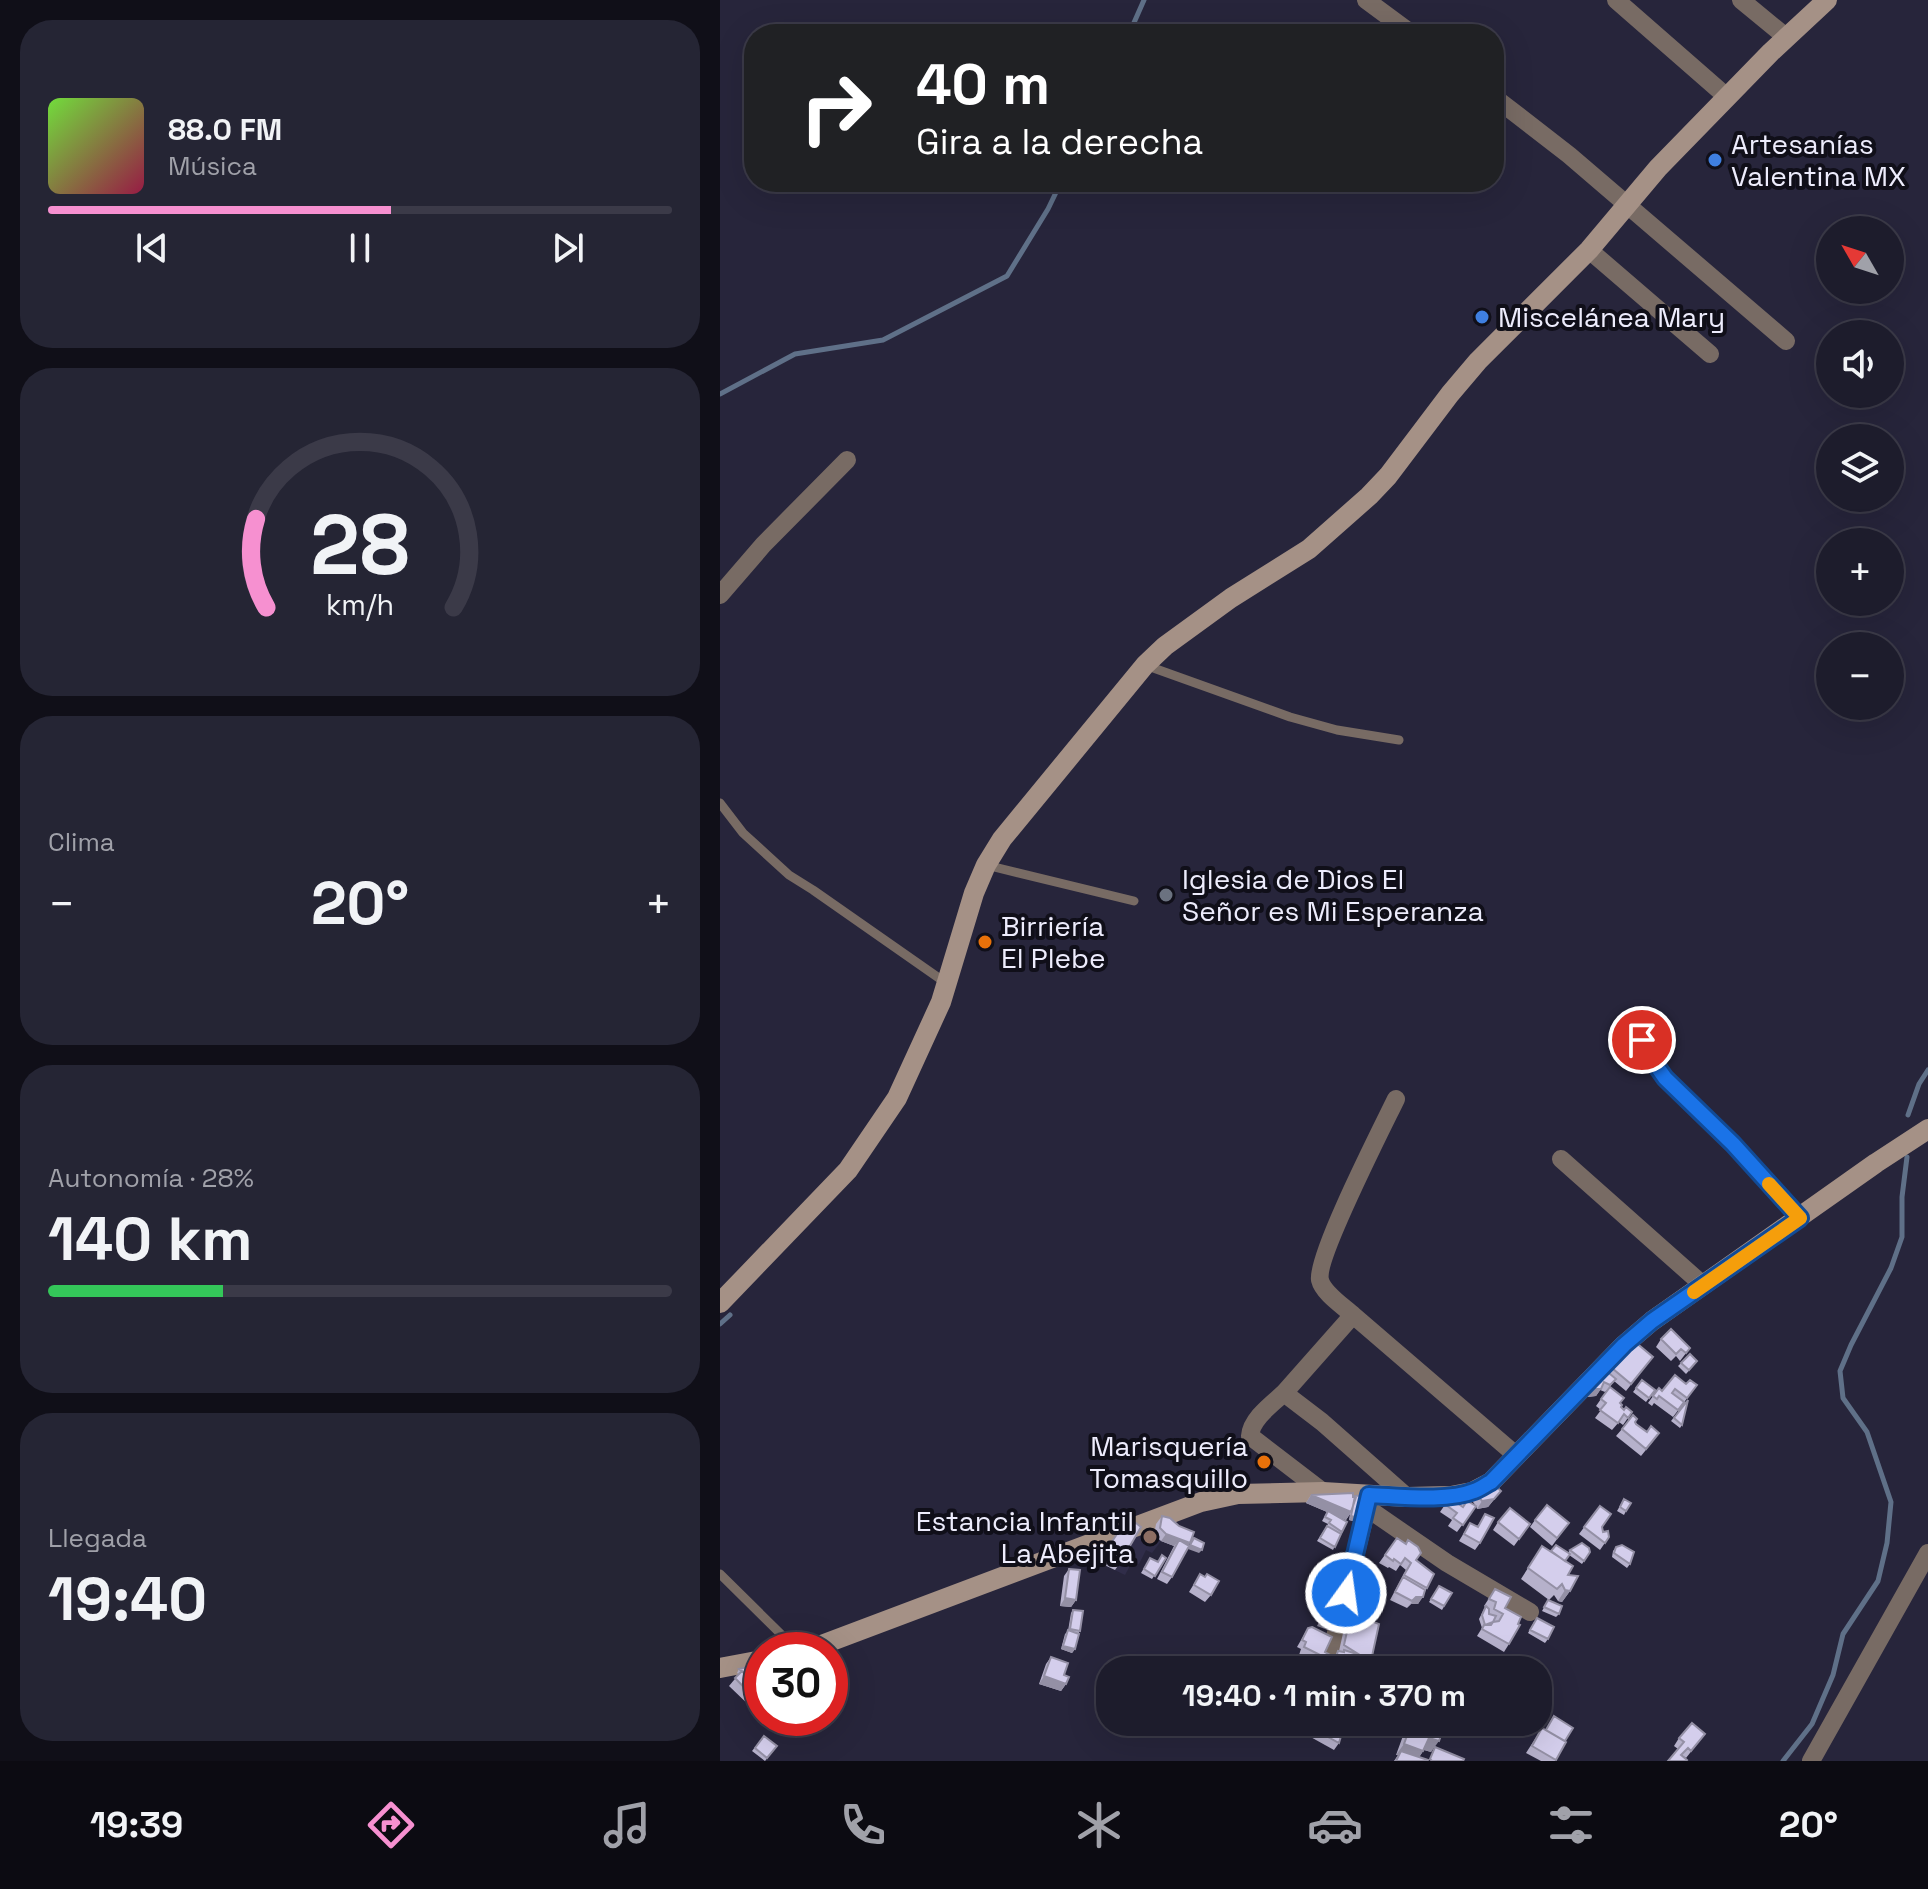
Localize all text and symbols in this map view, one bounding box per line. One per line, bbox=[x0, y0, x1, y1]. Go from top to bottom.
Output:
text: 40 m bbox=[916, 49, 1050, 120]
icon: right bbox=[784, 56, 888, 160]
text: 88.0 FM bbox=[168, 110, 282, 149]
text: Gira a la derecha bbox=[916, 119, 1203, 165]
place label: Artesanías Valentina MX bbox=[1731, 126, 1906, 194]
text: Música bbox=[168, 149, 257, 183]
marker: Artesanías Valentina MX bbox=[1706, 151, 1724, 169]
north arrow bbox=[1816, 216, 1904, 304]
map controls bbox=[1816, 216, 1904, 720]
icon: previous bbox=[130, 226, 174, 270]
icon: pause bbox=[338, 226, 382, 270]
icon: next bbox=[546, 226, 590, 270]
place label: Miscelánea Mary bbox=[1498, 299, 1725, 335]
marker: Miscelánea Mary bbox=[1473, 308, 1491, 326]
button: sound bbox=[1816, 320, 1904, 408]
button: layers bbox=[1816, 424, 1904, 512]
text: 28 bbox=[310, 492, 410, 598]
button: + bbox=[1816, 528, 1904, 616]
text: km/h bbox=[326, 587, 394, 623]
button: − bbox=[1816, 632, 1904, 720]
text: Clima bbox=[48, 825, 115, 859]
place label: Iglesia de Dios El Señor es Mi Esperanza bbox=[1182, 861, 1484, 929]
text: 20° bbox=[311, 865, 409, 942]
text: − bbox=[48, 876, 75, 932]
text: + bbox=[645, 876, 672, 932]
marker: Iglesia de Dios El Señor es Mi Esperanza bbox=[1157, 886, 1175, 904]
place label: Birriería El Plebe bbox=[1001, 908, 1106, 976]
marker: Birriería El Plebe bbox=[976, 933, 994, 951]
pin bbox=[1608, 1006, 1676, 1074]
icon: arrive bbox=[1620, 1018, 1664, 1062]
text: Autonomía · 28% bbox=[48, 1161, 254, 1195]
text: 140 km bbox=[48, 1201, 252, 1278]
place label: Marisquería Tomasquillo bbox=[1089, 1428, 1248, 1496]
marker: Marisquería Tomasquillo bbox=[1255, 1453, 1273, 1471]
place label: Estancia Infantil La Abejita bbox=[916, 1503, 1134, 1571]
text: Llegada bbox=[48, 1521, 147, 1555]
marker: Estancia Infantil La Abejita bbox=[1141, 1528, 1159, 1546]
position arrow bbox=[1304, 1551, 1388, 1635]
text: 19:40 bbox=[48, 1561, 207, 1638]
speed limit sign: 30 bbox=[744, 1632, 848, 1736]
text: 19:40 · 1 min · 370 m bbox=[1182, 1676, 1466, 1715]
icon: directions bbox=[363, 1797, 419, 1853]
icon: music bbox=[599, 1797, 655, 1853]
icon: phone bbox=[835, 1797, 891, 1853]
icon: climate bbox=[1071, 1797, 1127, 1853]
icon: car bbox=[1307, 1797, 1363, 1853]
icon: filters bbox=[1543, 1797, 1599, 1853]
text: 19:39 bbox=[90, 1802, 183, 1848]
text: 20° bbox=[1779, 1802, 1838, 1848]

